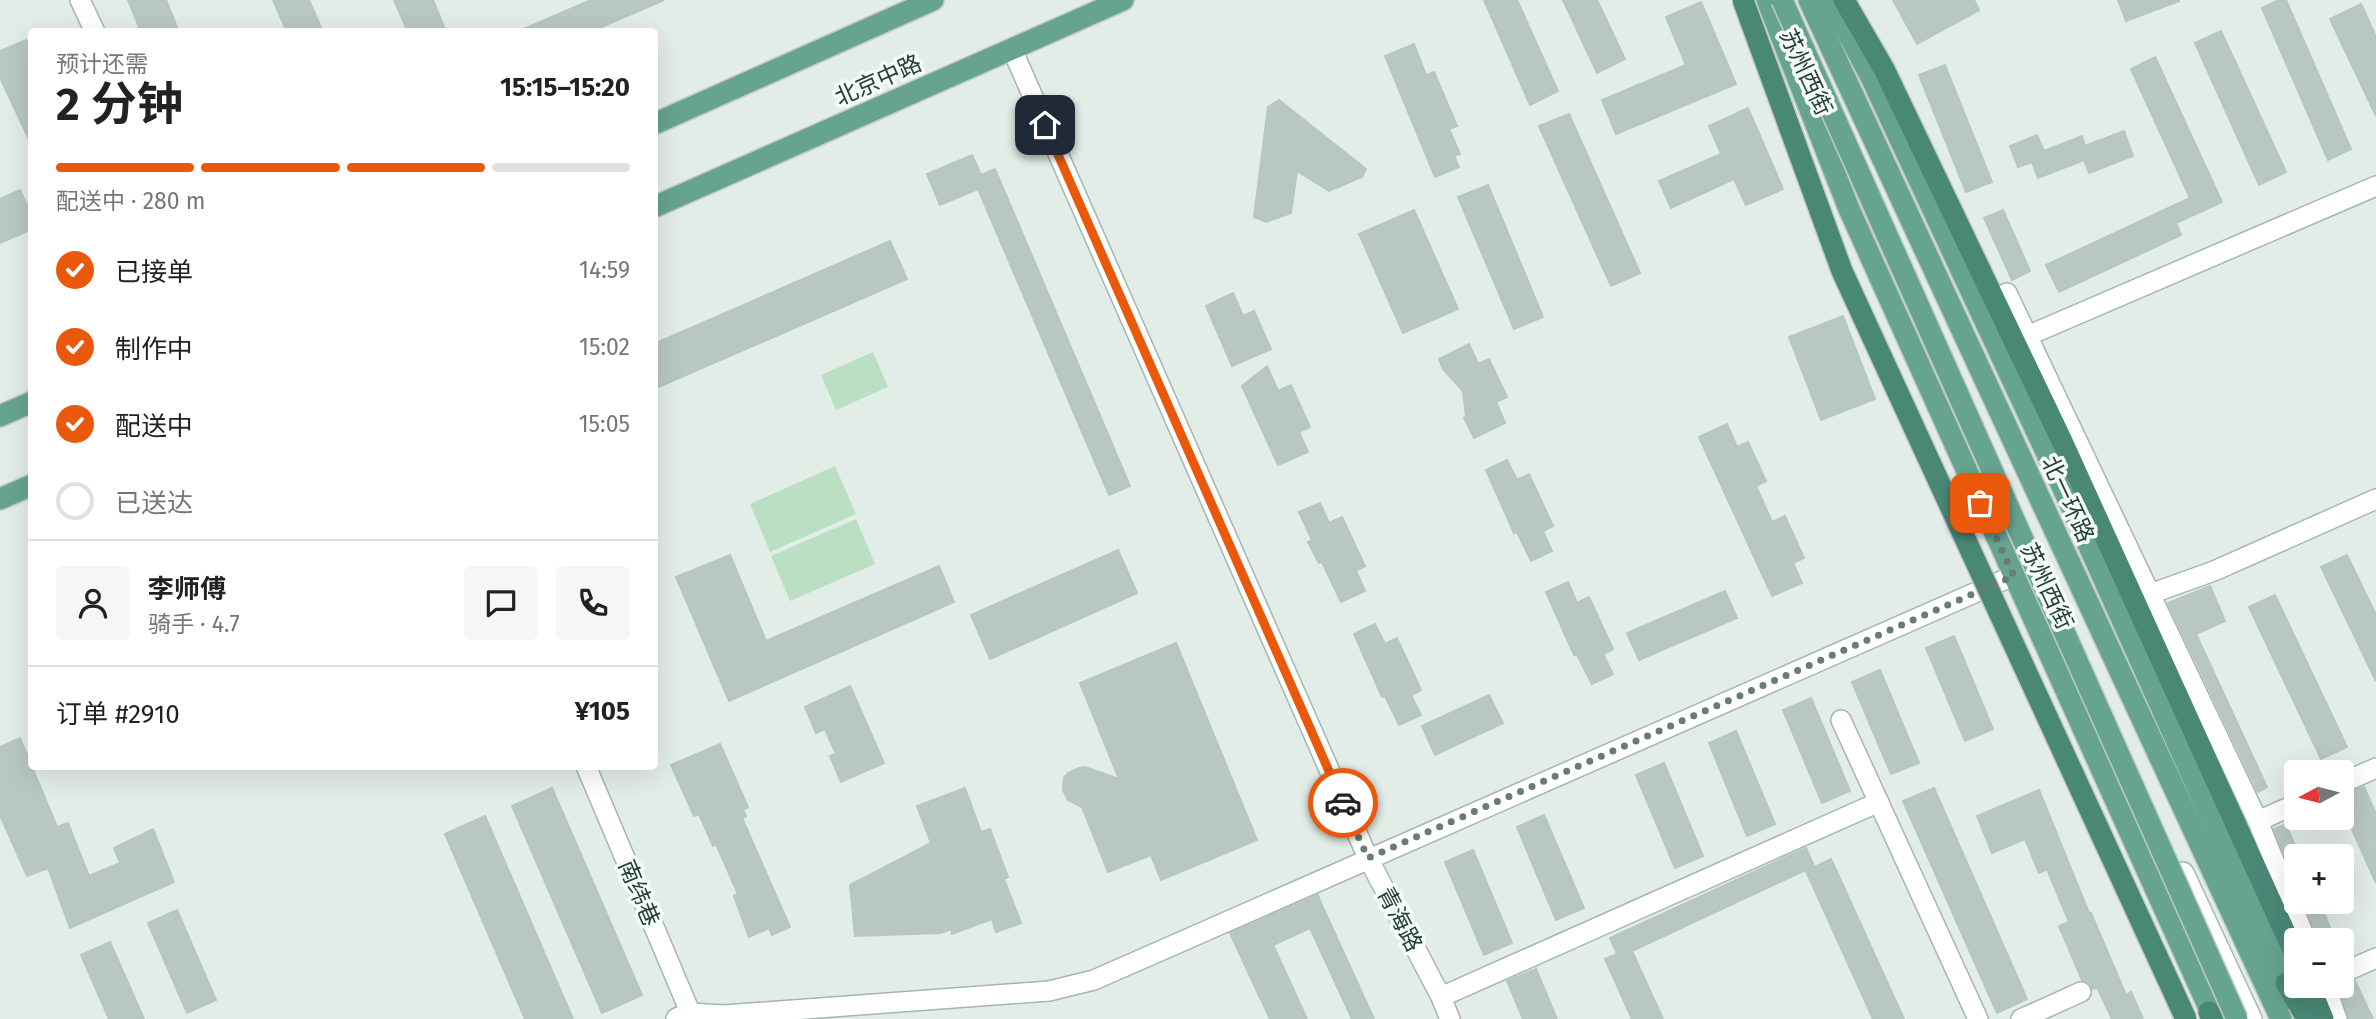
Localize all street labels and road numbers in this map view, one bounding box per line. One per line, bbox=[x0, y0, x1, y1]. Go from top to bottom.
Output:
street label: 苏州西街 bbox=[1774, 24, 1838, 120]
street label: 北京中路 bbox=[830, 49, 926, 111]
street label: 北一环路 bbox=[2036, 451, 2100, 547]
street label: 苏州西街 bbox=[2015, 538, 2079, 634]
street label: 南纬巷 bbox=[613, 856, 665, 930]
street label: 青海路 bbox=[1371, 882, 1429, 956]

